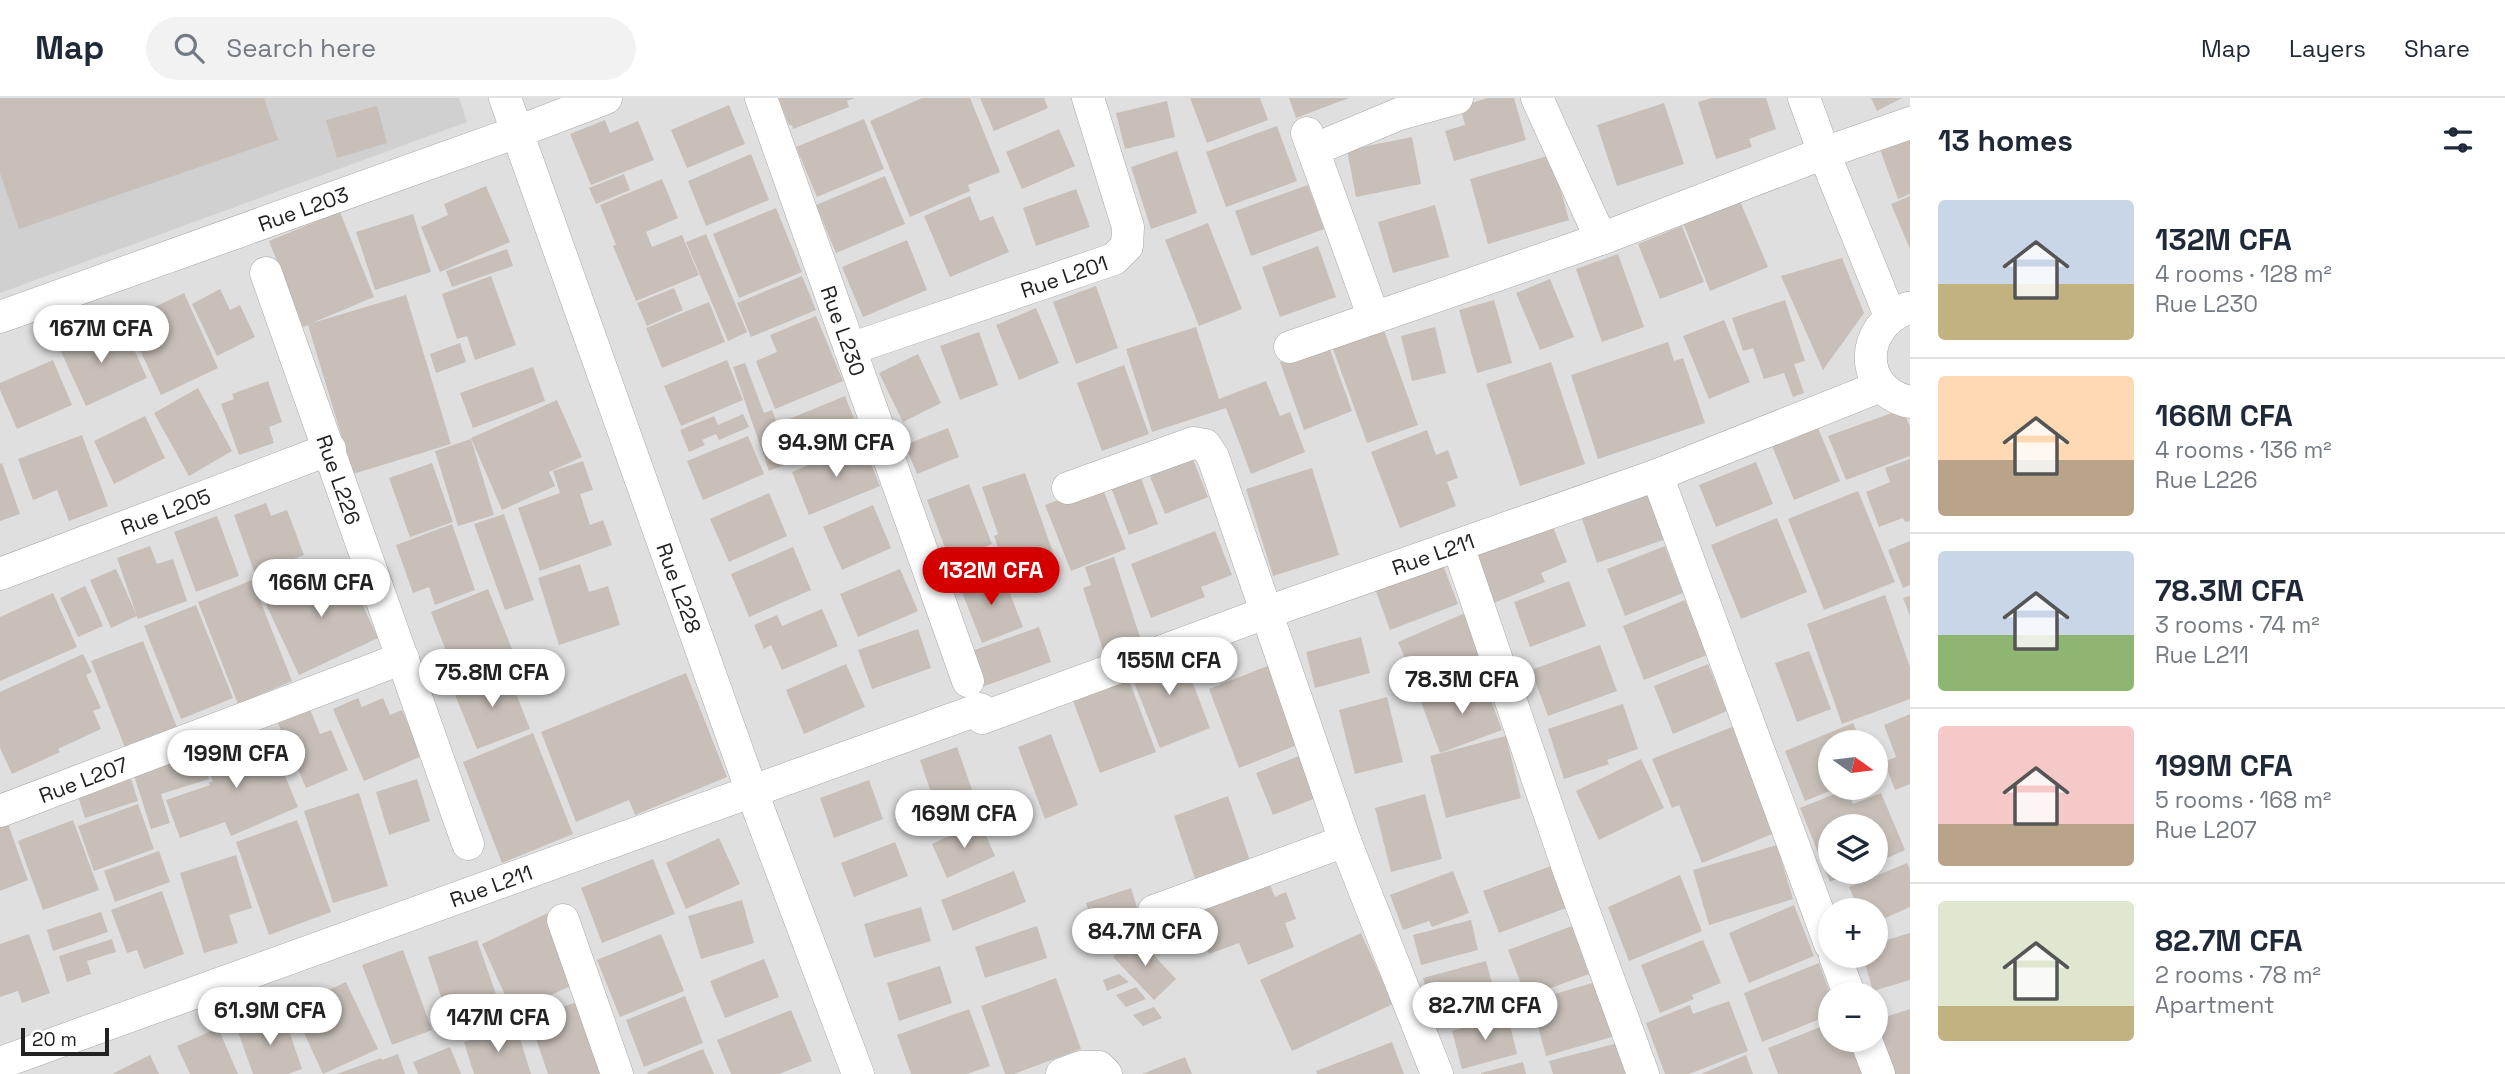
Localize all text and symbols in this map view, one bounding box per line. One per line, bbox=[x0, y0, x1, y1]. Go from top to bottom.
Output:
search box bbox=[146, 17, 636, 80]
text: Map bbox=[35, 27, 104, 69]
icon: search bbox=[170, 29, 208, 67]
text: Search here bbox=[226, 31, 376, 65]
text: Map bbox=[2201, 33, 2251, 64]
text: Layers bbox=[2289, 33, 2366, 64]
text: Share bbox=[2404, 33, 2470, 64]
text: 13 homes bbox=[1938, 121, 2073, 160]
icon: filters bbox=[2439, 121, 2477, 159]
street label: Rue L203 bbox=[254, 180, 352, 237]
text: 132M CFA bbox=[2155, 220, 2292, 259]
icon: home bbox=[1994, 228, 2078, 312]
street label: Rue L201 bbox=[1017, 249, 1111, 303]
text: 4 rooms · 128 m² bbox=[2155, 259, 2332, 289]
street label: Rue L230 bbox=[815, 282, 872, 380]
text: Rue L230 bbox=[2155, 289, 2258, 319]
pin: 167M CFA bbox=[29, 306, 173, 365]
text: 167M CFA bbox=[49, 313, 153, 343]
text: 166M CFA bbox=[2155, 396, 2293, 435]
icon: home bbox=[1994, 404, 2078, 488]
pin: 94.9M CFA bbox=[756, 420, 916, 479]
text: 94.9M CFA bbox=[778, 427, 894, 457]
street label: Rue L226 bbox=[311, 431, 367, 528]
text: 4 rooms · 136 m² bbox=[2155, 435, 2332, 465]
text: Rue L226 bbox=[2155, 465, 2258, 495]
street label: Rue L205 bbox=[117, 482, 214, 541]
street label: Rue L211 bbox=[1388, 527, 1478, 581]
street label: Rue L228 bbox=[651, 539, 708, 637]
pin: 132M CFA bbox=[919, 547, 1063, 607]
text: 132M CFA bbox=[939, 555, 1043, 585]
pin: 166M CFA bbox=[249, 560, 393, 619]
text: 166M CFA bbox=[268, 567, 374, 597]
text: 78.3M CFA bbox=[2155, 571, 2304, 610]
icon: home bbox=[1994, 579, 2078, 663]
text: 3 rooms · 74 m² bbox=[2155, 610, 2320, 640]
pin: 155M CFA bbox=[1097, 638, 1241, 697]
text: Rue L211 bbox=[2155, 640, 2249, 670]
text: 155M CFA bbox=[1117, 645, 1221, 675]
pin: 75.8M CFA bbox=[412, 650, 572, 709]
pin: 78.3M CFA bbox=[1382, 656, 1542, 716]
text: 75.8M CFA bbox=[435, 657, 549, 687]
text: 78.3M CFA bbox=[1405, 664, 1519, 694]
pin: 199M CFA bbox=[164, 730, 308, 790]
north arrow bbox=[1818, 730, 1888, 800]
map controls bbox=[1818, 730, 1888, 1052]
text: 199M CFA bbox=[183, 738, 289, 768]
text: 199M CFA bbox=[2155, 746, 2293, 785]
street label: Rue L207 bbox=[35, 750, 132, 809]
icon: home bbox=[1994, 754, 2078, 838]
text: 5 rooms · 168 m² bbox=[2155, 785, 2332, 815]
pin: 169M CFA bbox=[892, 790, 1036, 850]
text: 169M CFA bbox=[911, 798, 1017, 828]
button: layers bbox=[1818, 814, 1888, 884]
text: Rue L207 bbox=[2155, 815, 2257, 845]
street label: Rue L211 bbox=[446, 858, 536, 913]
button: + bbox=[1818, 898, 1888, 968]
pin: 84.7M CFA bbox=[1065, 908, 1225, 968]
text: 84.7M CFA bbox=[1088, 916, 1202, 946]
text: 82.7M CFA bbox=[2155, 921, 2302, 960]
icon: home bbox=[1994, 929, 2078, 1013]
text: 2 rooms · 78 m² bbox=[2155, 960, 2321, 990]
pin: 82.7M CFA bbox=[1405, 982, 1565, 1042]
button: − bbox=[1818, 982, 1888, 1052]
pin: 61.9M CFA bbox=[190, 988, 350, 1047]
text: 82.7M CFA bbox=[1428, 990, 1542, 1020]
text: Apartment bbox=[2155, 990, 2275, 1020]
text: 61.9M CFA bbox=[214, 995, 326, 1025]
pin: 147M CFA bbox=[426, 995, 570, 1054]
text: 147M CFA bbox=[446, 1002, 550, 1032]
scale bar bbox=[21, 1025, 108, 1057]
text: 20 m bbox=[32, 1027, 77, 1052]

